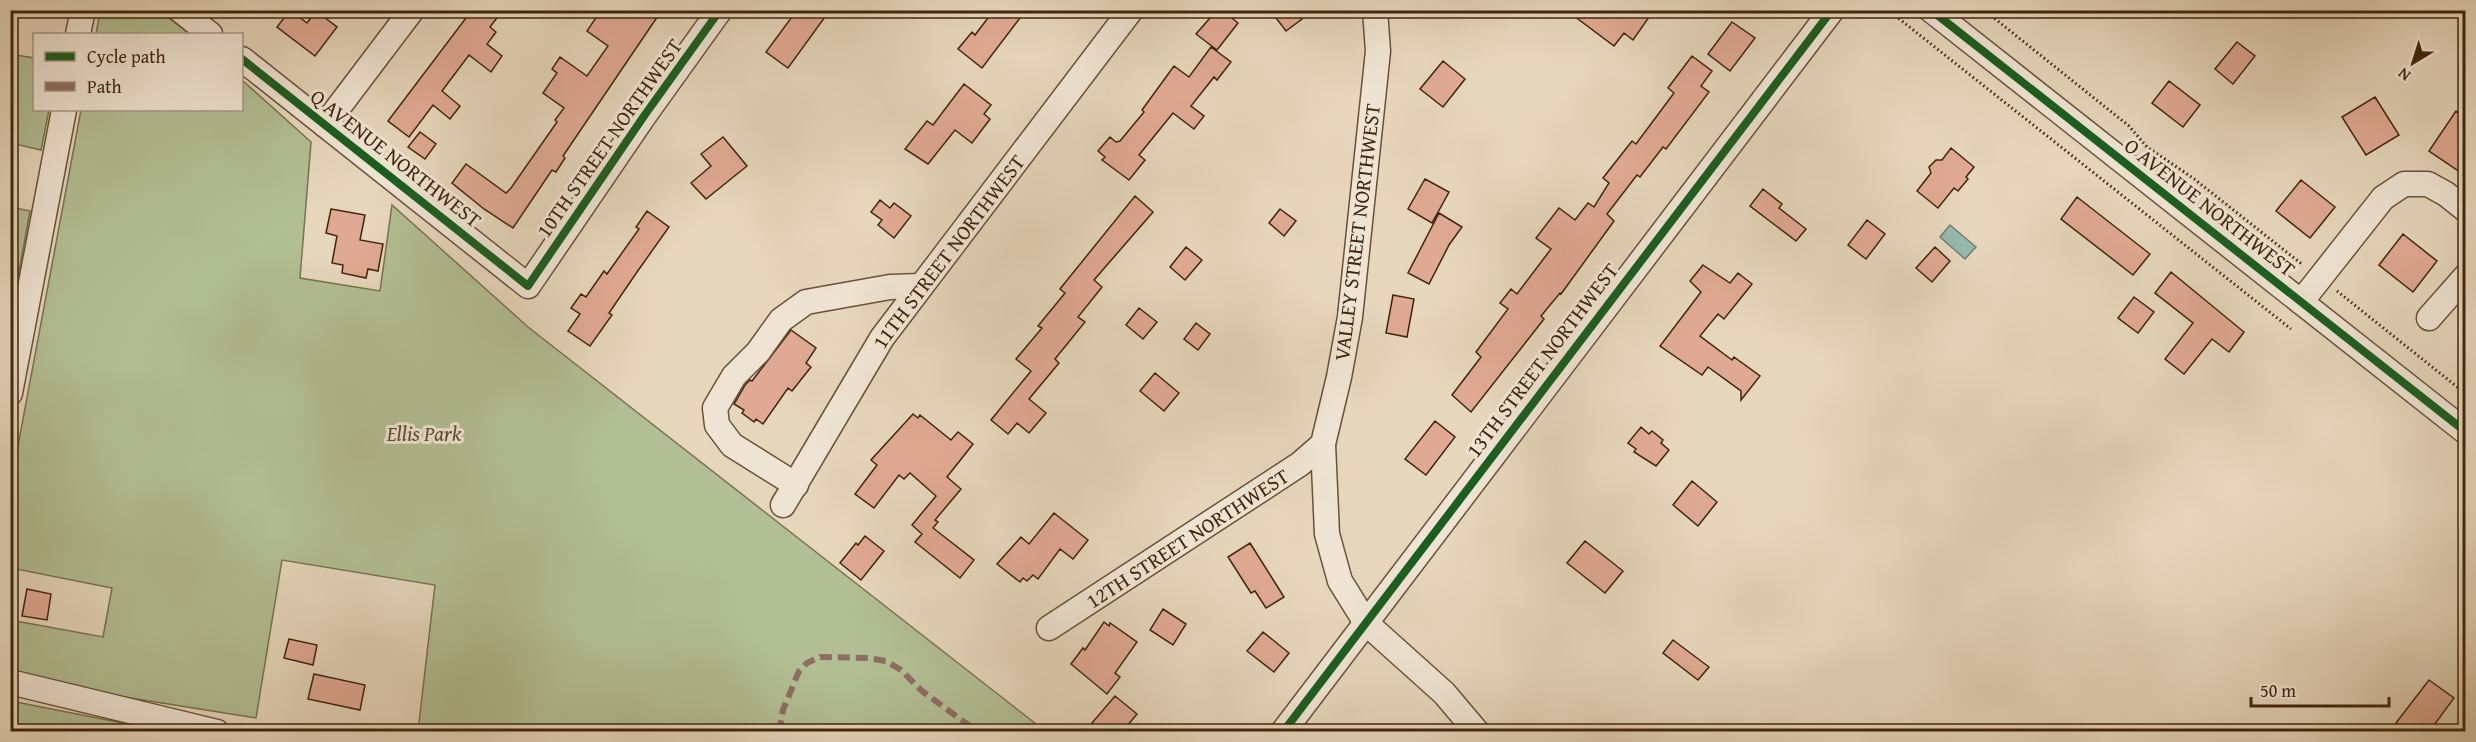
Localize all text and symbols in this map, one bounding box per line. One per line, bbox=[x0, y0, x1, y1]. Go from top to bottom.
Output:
street label: 10TH STREET NORTHWEST bbox=[528, 32, 690, 244]
legend bbox=[33, 33, 243, 111]
north arrow bbox=[2383, 33, 2443, 93]
text: Cycle path bbox=[87, 43, 166, 70]
text: N bbox=[2392, 62, 2415, 88]
text: Path bbox=[87, 73, 122, 100]
street label: Q AVENUE NORTHWEST bbox=[304, 81, 488, 235]
street label: VALLEY STREET NORTHWEST bbox=[1326, 101, 1388, 362]
street label: O AVENUE NORTHWEST bbox=[2118, 130, 2302, 284]
street label: 11TH STREET NORTHWEST bbox=[864, 147, 1032, 354]
street label: 13TH STREET NORTHWEST bbox=[1458, 256, 1626, 464]
park label: Ellis Park bbox=[386, 418, 462, 449]
street label: 12TH STREET NORTHWEST bbox=[1080, 460, 1295, 615]
scale bar bbox=[2251, 670, 2389, 708]
text: 50 m bbox=[2260, 677, 2296, 704]

